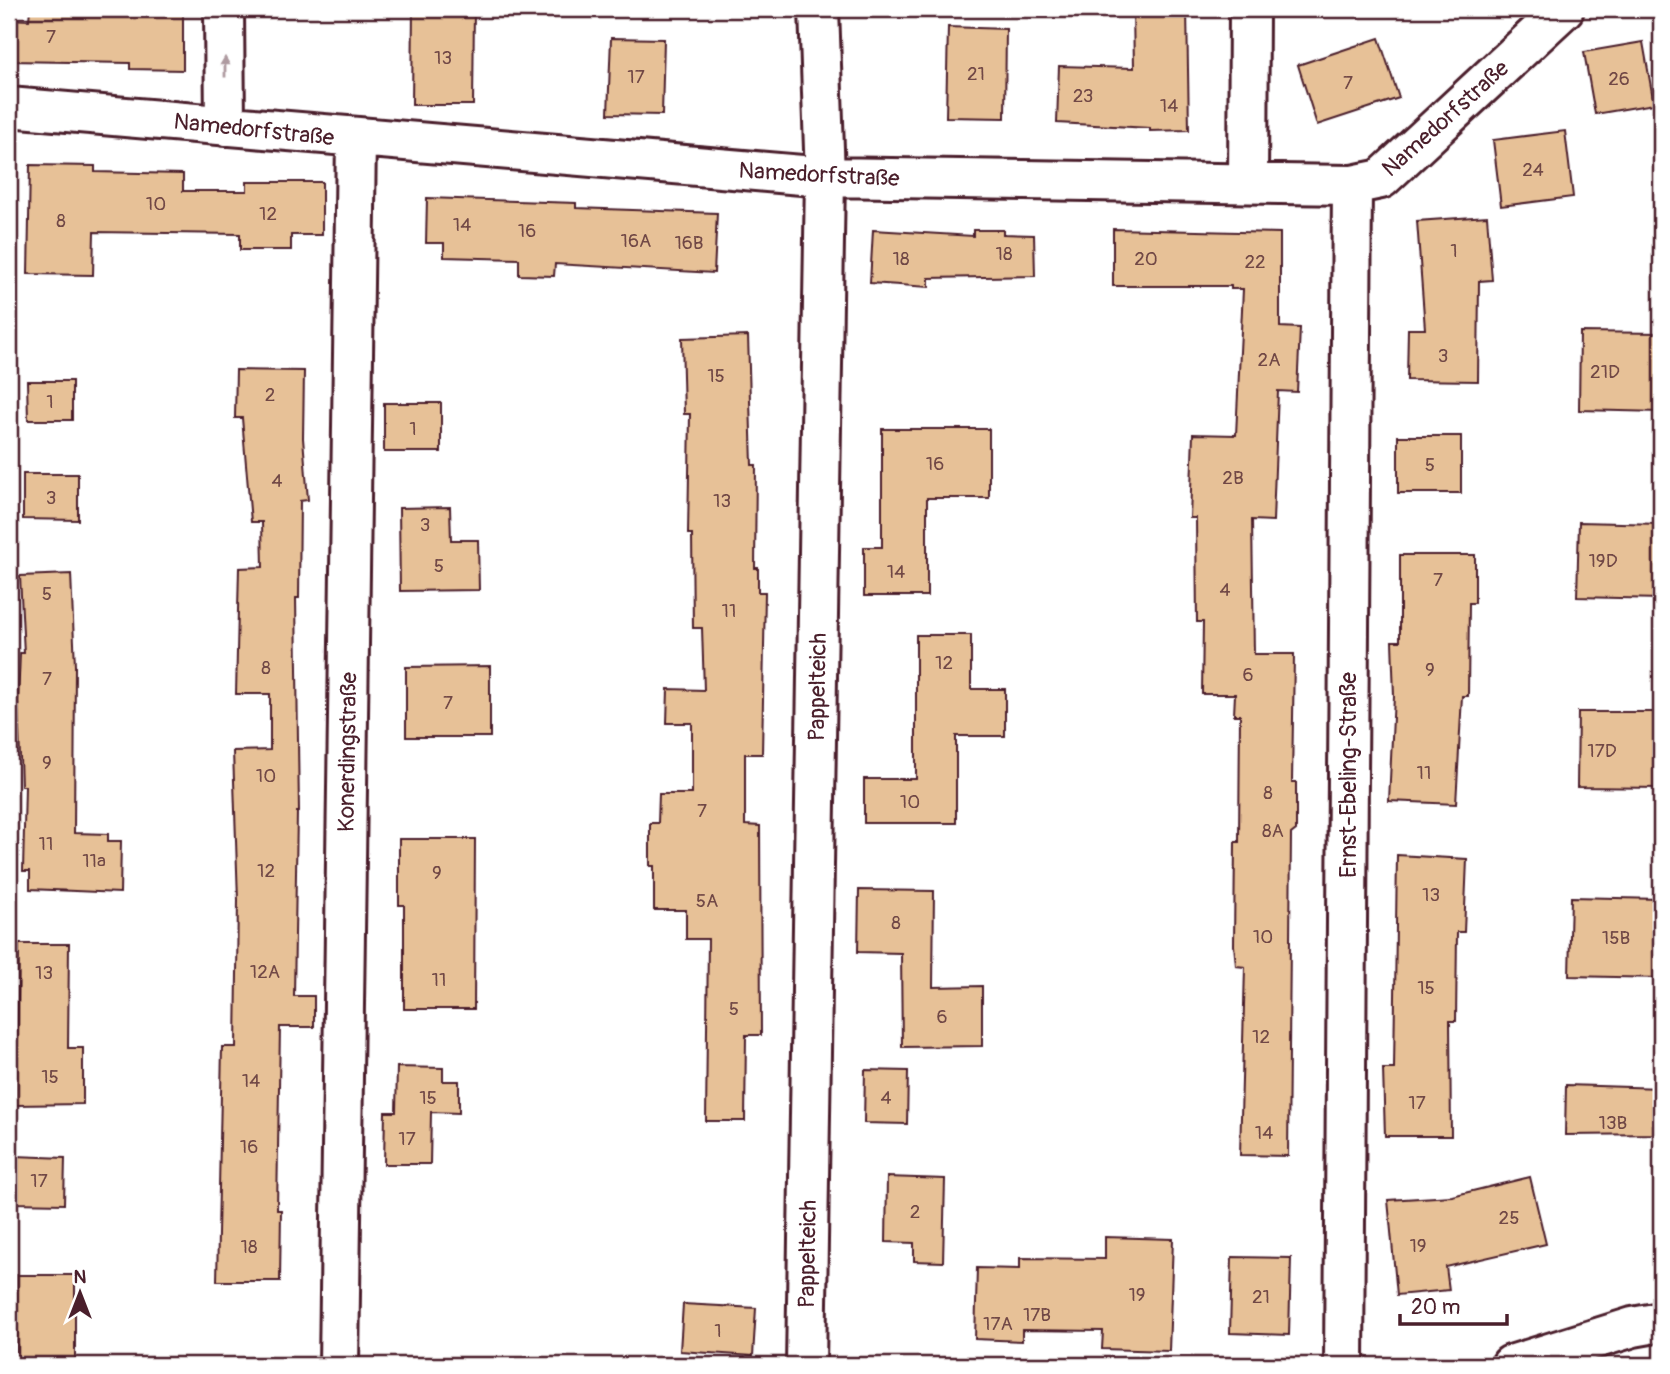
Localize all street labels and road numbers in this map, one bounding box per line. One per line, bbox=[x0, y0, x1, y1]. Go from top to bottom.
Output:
street label: Namedorfstraße bbox=[1376, 53, 1515, 183]
street label: Namedorfstraße bbox=[172, 107, 336, 152]
street label: Namedorfstraße bbox=[738, 156, 901, 193]
street label: Pappelteich bbox=[802, 633, 833, 741]
street label: Konerdingstraße bbox=[332, 671, 363, 832]
street label: Ernst-Ebeling-Straße bbox=[1334, 671, 1363, 878]
street label: Pappelteich bbox=[792, 1200, 823, 1308]

